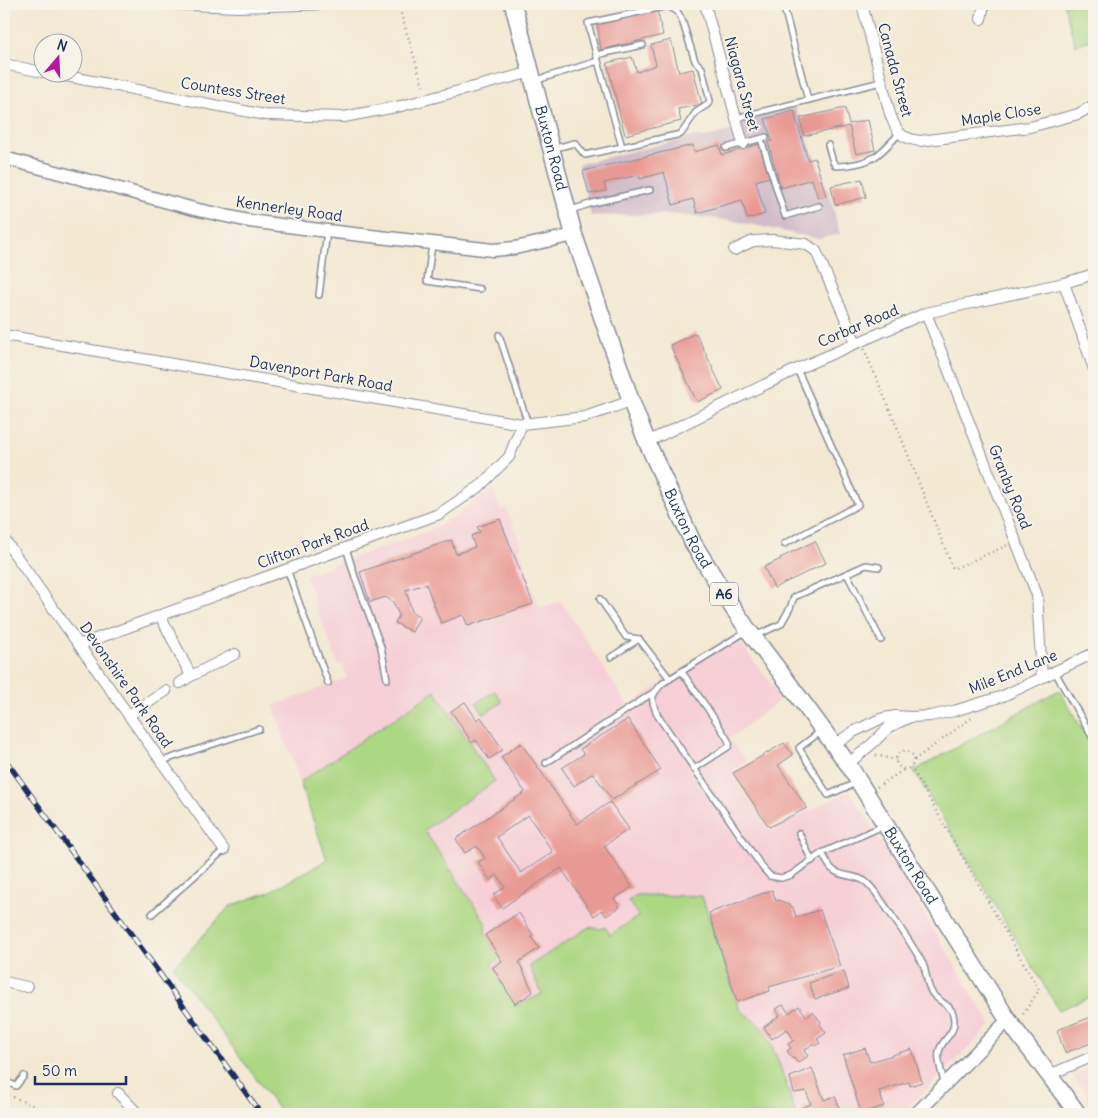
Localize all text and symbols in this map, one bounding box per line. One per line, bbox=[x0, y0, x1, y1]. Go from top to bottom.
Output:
street label: Canada Street bbox=[874, 21, 917, 119]
north arrow bbox=[32, 32, 82, 82]
street label: Niagara Street bbox=[721, 34, 764, 133]
text: N bbox=[55, 36, 70, 56]
street label: Countess Street bbox=[179, 73, 287, 108]
street label: Maple Close bbox=[960, 99, 1042, 130]
street label: Buxton Road bbox=[531, 103, 572, 193]
street label: Kennerley Road bbox=[235, 192, 344, 225]
street label: Corbar Road bbox=[815, 300, 901, 351]
street label: Davenport Park Road bbox=[248, 352, 394, 395]
street label: Granby Road bbox=[985, 442, 1036, 532]
street label: Buxton Road bbox=[660, 485, 716, 572]
street label: Clifton Park Road bbox=[255, 515, 371, 572]
road number: A6 bbox=[710, 582, 738, 606]
street label: Devonshire Park Road bbox=[76, 618, 177, 751]
street label: Mile End Lane bbox=[966, 645, 1060, 698]
street label: Buxton Road bbox=[880, 823, 942, 907]
scale bar bbox=[35, 1053, 126, 1085]
text: 50 m bbox=[42, 1061, 77, 1080]

